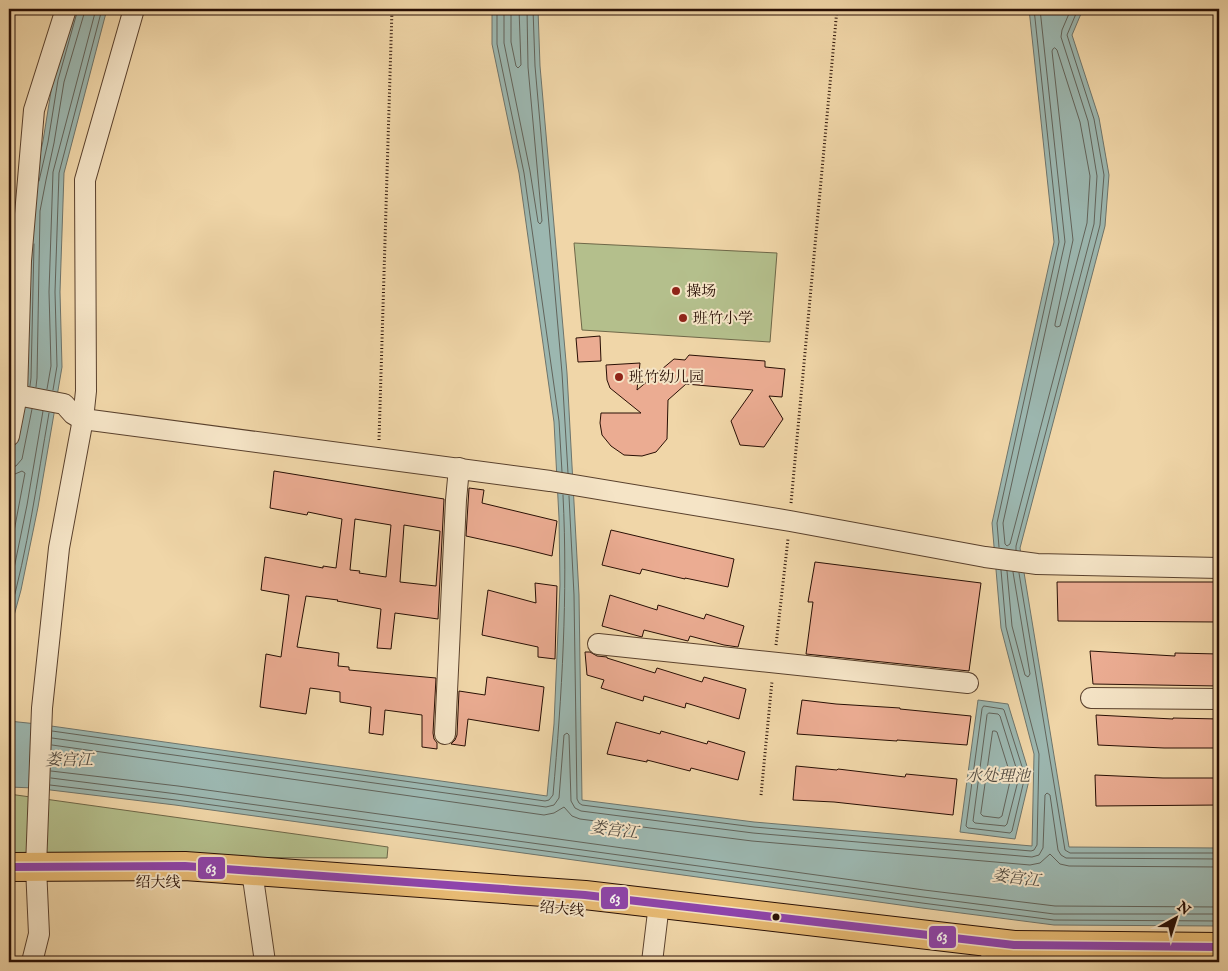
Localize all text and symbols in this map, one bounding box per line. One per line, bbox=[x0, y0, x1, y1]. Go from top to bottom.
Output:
place label: 操场 bbox=[686, 282, 716, 301]
marker: 操场 bbox=[670, 285, 682, 297]
place label: 班竹小学 bbox=[693, 309, 753, 328]
marker: 班竹小学 bbox=[677, 312, 689, 324]
place label: 班竹幼儿园 bbox=[629, 368, 704, 387]
marker: 班竹幼儿园 bbox=[613, 371, 625, 383]
water label: 娄宫江 bbox=[45, 751, 95, 771]
water label: 水处理池 bbox=[966, 767, 1032, 787]
water label: 娄宫江 bbox=[589, 818, 641, 844]
line badge: 63 bbox=[197, 856, 226, 880]
text: 63 bbox=[205, 860, 217, 878]
water label: 娄宫江 bbox=[991, 866, 1043, 892]
street label: 绍大线 bbox=[135, 873, 181, 892]
line badge: 63 bbox=[600, 886, 629, 910]
text: 63 bbox=[609, 890, 621, 908]
north arrow bbox=[1150, 894, 1200, 944]
text: N bbox=[1172, 897, 1194, 919]
street label: 绍大线 bbox=[539, 898, 585, 920]
unlabelled marker bbox=[771, 912, 781, 922]
line badge: 63 bbox=[928, 925, 957, 949]
text: 63 bbox=[936, 928, 948, 946]

